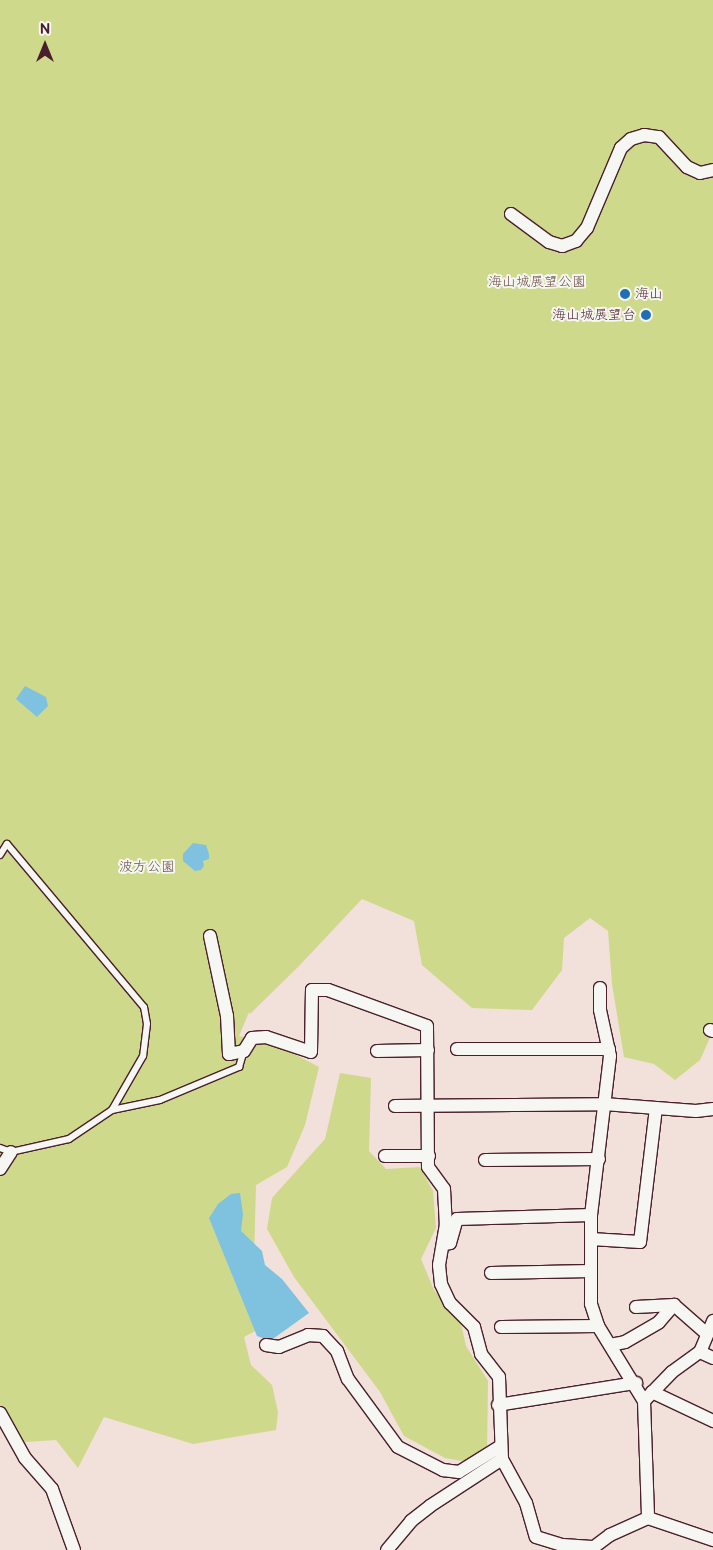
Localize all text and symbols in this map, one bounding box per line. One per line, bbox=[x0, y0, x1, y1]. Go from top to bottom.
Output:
north arrow bbox=[20, 20, 70, 70]
text: N bbox=[40, 21, 50, 38]
park label: 海山城展望公園 bbox=[488, 274, 586, 290]
place label: 海山 bbox=[635, 286, 663, 302]
marker: 海山 bbox=[619, 288, 631, 300]
place label: 海山城展望台 bbox=[552, 307, 636, 323]
marker: 海山城展望台 bbox=[640, 309, 652, 321]
park label: 波方公園 bbox=[119, 859, 175, 875]

